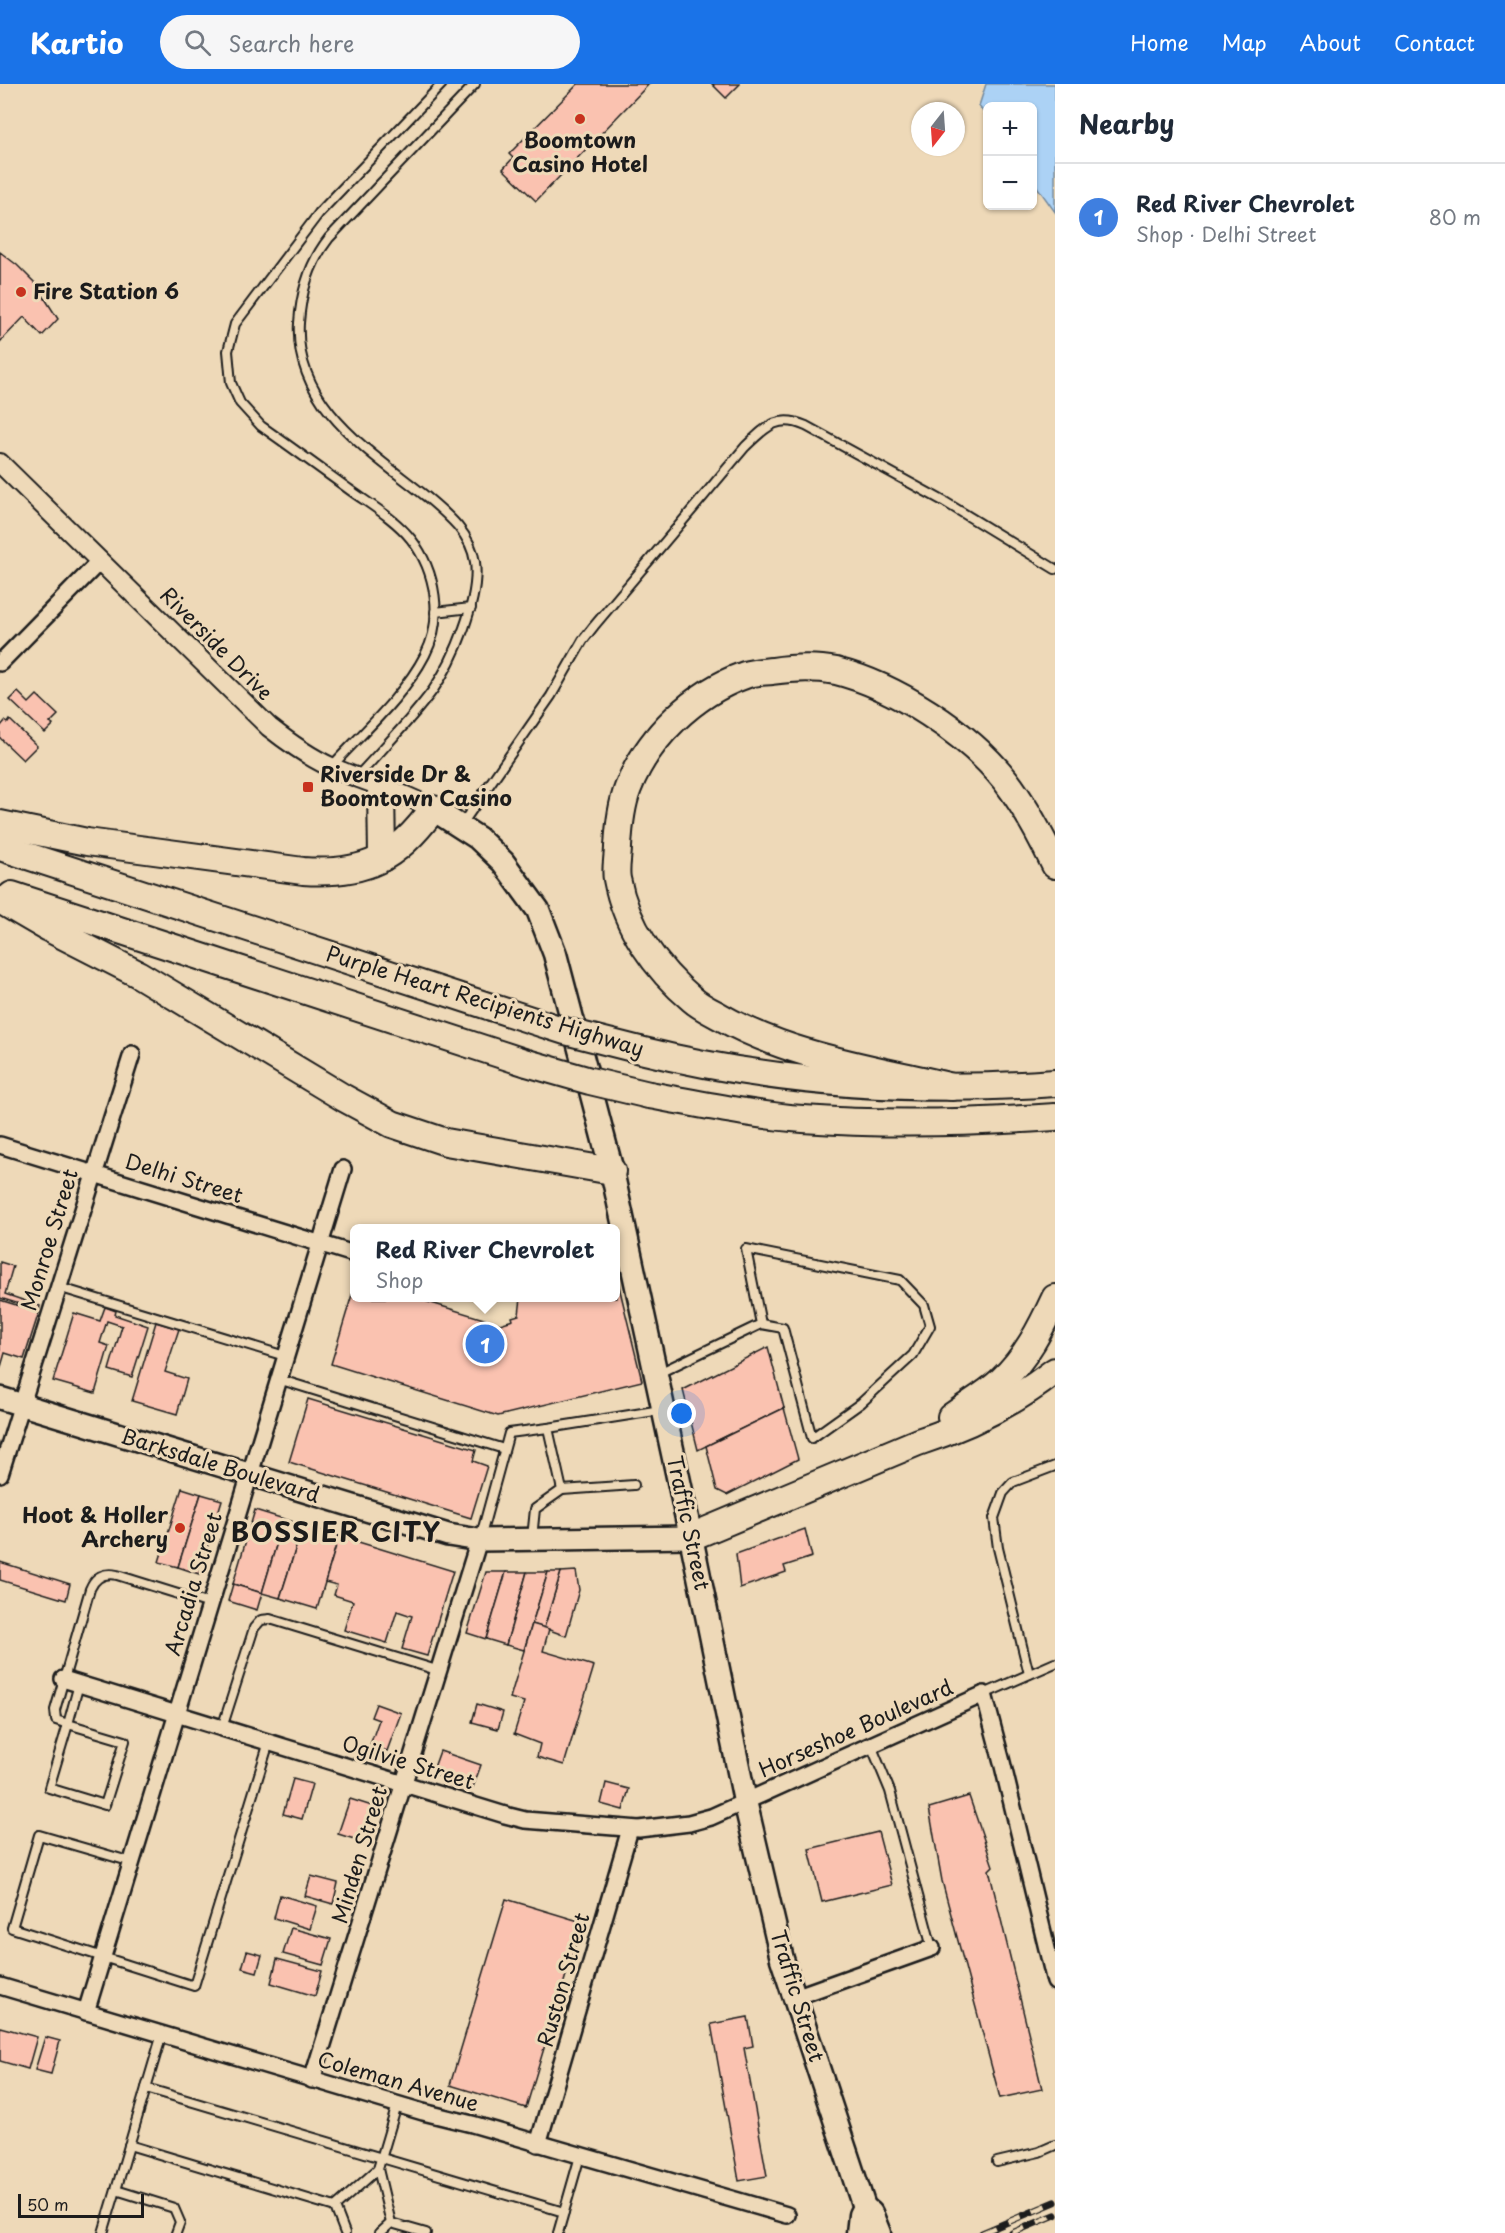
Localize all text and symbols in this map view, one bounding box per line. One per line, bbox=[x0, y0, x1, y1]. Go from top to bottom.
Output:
search box bbox=[160, 15, 580, 69]
text: Kartio bbox=[30, 21, 124, 64]
icon: search bbox=[181, 26, 214, 59]
text: Search here bbox=[229, 26, 354, 59]
text: Home bbox=[1130, 26, 1189, 58]
text: Map bbox=[1222, 26, 1267, 58]
text: About bbox=[1300, 26, 1361, 58]
text: Contact bbox=[1394, 26, 1475, 58]
north arrow bbox=[911, 102, 965, 156]
map controls bbox=[983, 102, 1037, 210]
button: + bbox=[983, 102, 1037, 156]
text: Nearby bbox=[1079, 104, 1174, 143]
marker: Boomtown Casino Hotel bbox=[573, 112, 587, 126]
place label: Boomtown Casino Hotel bbox=[512, 123, 648, 179]
button: − bbox=[983, 156, 1037, 210]
text: Red River Chevrolet bbox=[1136, 186, 1355, 219]
text: 1 bbox=[1094, 202, 1103, 232]
text: 80 m bbox=[1429, 202, 1481, 232]
text: Shop · Delhi Street bbox=[1136, 219, 1317, 249]
place label: Fire Station 6 bbox=[33, 274, 179, 306]
marker: Fire Station 6 bbox=[14, 285, 28, 299]
street label: Riverside Drive bbox=[154, 579, 281, 706]
place label: Riverside Dr & Boomtown Casino bbox=[320, 757, 512, 813]
marker: Riverside Dr & Boomtown Casino bbox=[301, 780, 315, 794]
street label: Purple Heart Recipients Highway bbox=[323, 936, 648, 1064]
street label: Delhi Street bbox=[122, 1144, 247, 1210]
street label: Monroe Street bbox=[11, 1165, 85, 1314]
popup bbox=[350, 1224, 620, 1302]
text: Red River Chevrolet bbox=[376, 1232, 594, 1265]
text: Shop bbox=[376, 1265, 423, 1295]
pin: 1 bbox=[466, 1322, 504, 1366]
your location bbox=[667, 1399, 696, 1428]
street label: Barksdale Boulevard bbox=[117, 1419, 324, 1510]
street label: Traffic Street bbox=[660, 1452, 720, 1593]
place label: Hoot & Holler Archery bbox=[22, 1498, 168, 1554]
street label: Arcadia Street bbox=[155, 1508, 229, 1659]
district label: BOSSIER CITY bbox=[231, 1510, 441, 1551]
marker: Hoot & Holler Archery bbox=[173, 1521, 187, 1535]
street label: Horseshoe Boulevard bbox=[753, 1670, 958, 1784]
street label: Ogilvie Street bbox=[339, 1726, 479, 1796]
street label: Minden Street bbox=[322, 1782, 394, 1927]
street label: Ruston Street bbox=[528, 1909, 597, 2050]
street label: Traffic Street bbox=[764, 1925, 834, 2066]
street label: Coleman Avenue bbox=[314, 2042, 483, 2118]
scale bar bbox=[18, 2191, 144, 2218]
text: 50 m bbox=[27, 2192, 68, 2216]

